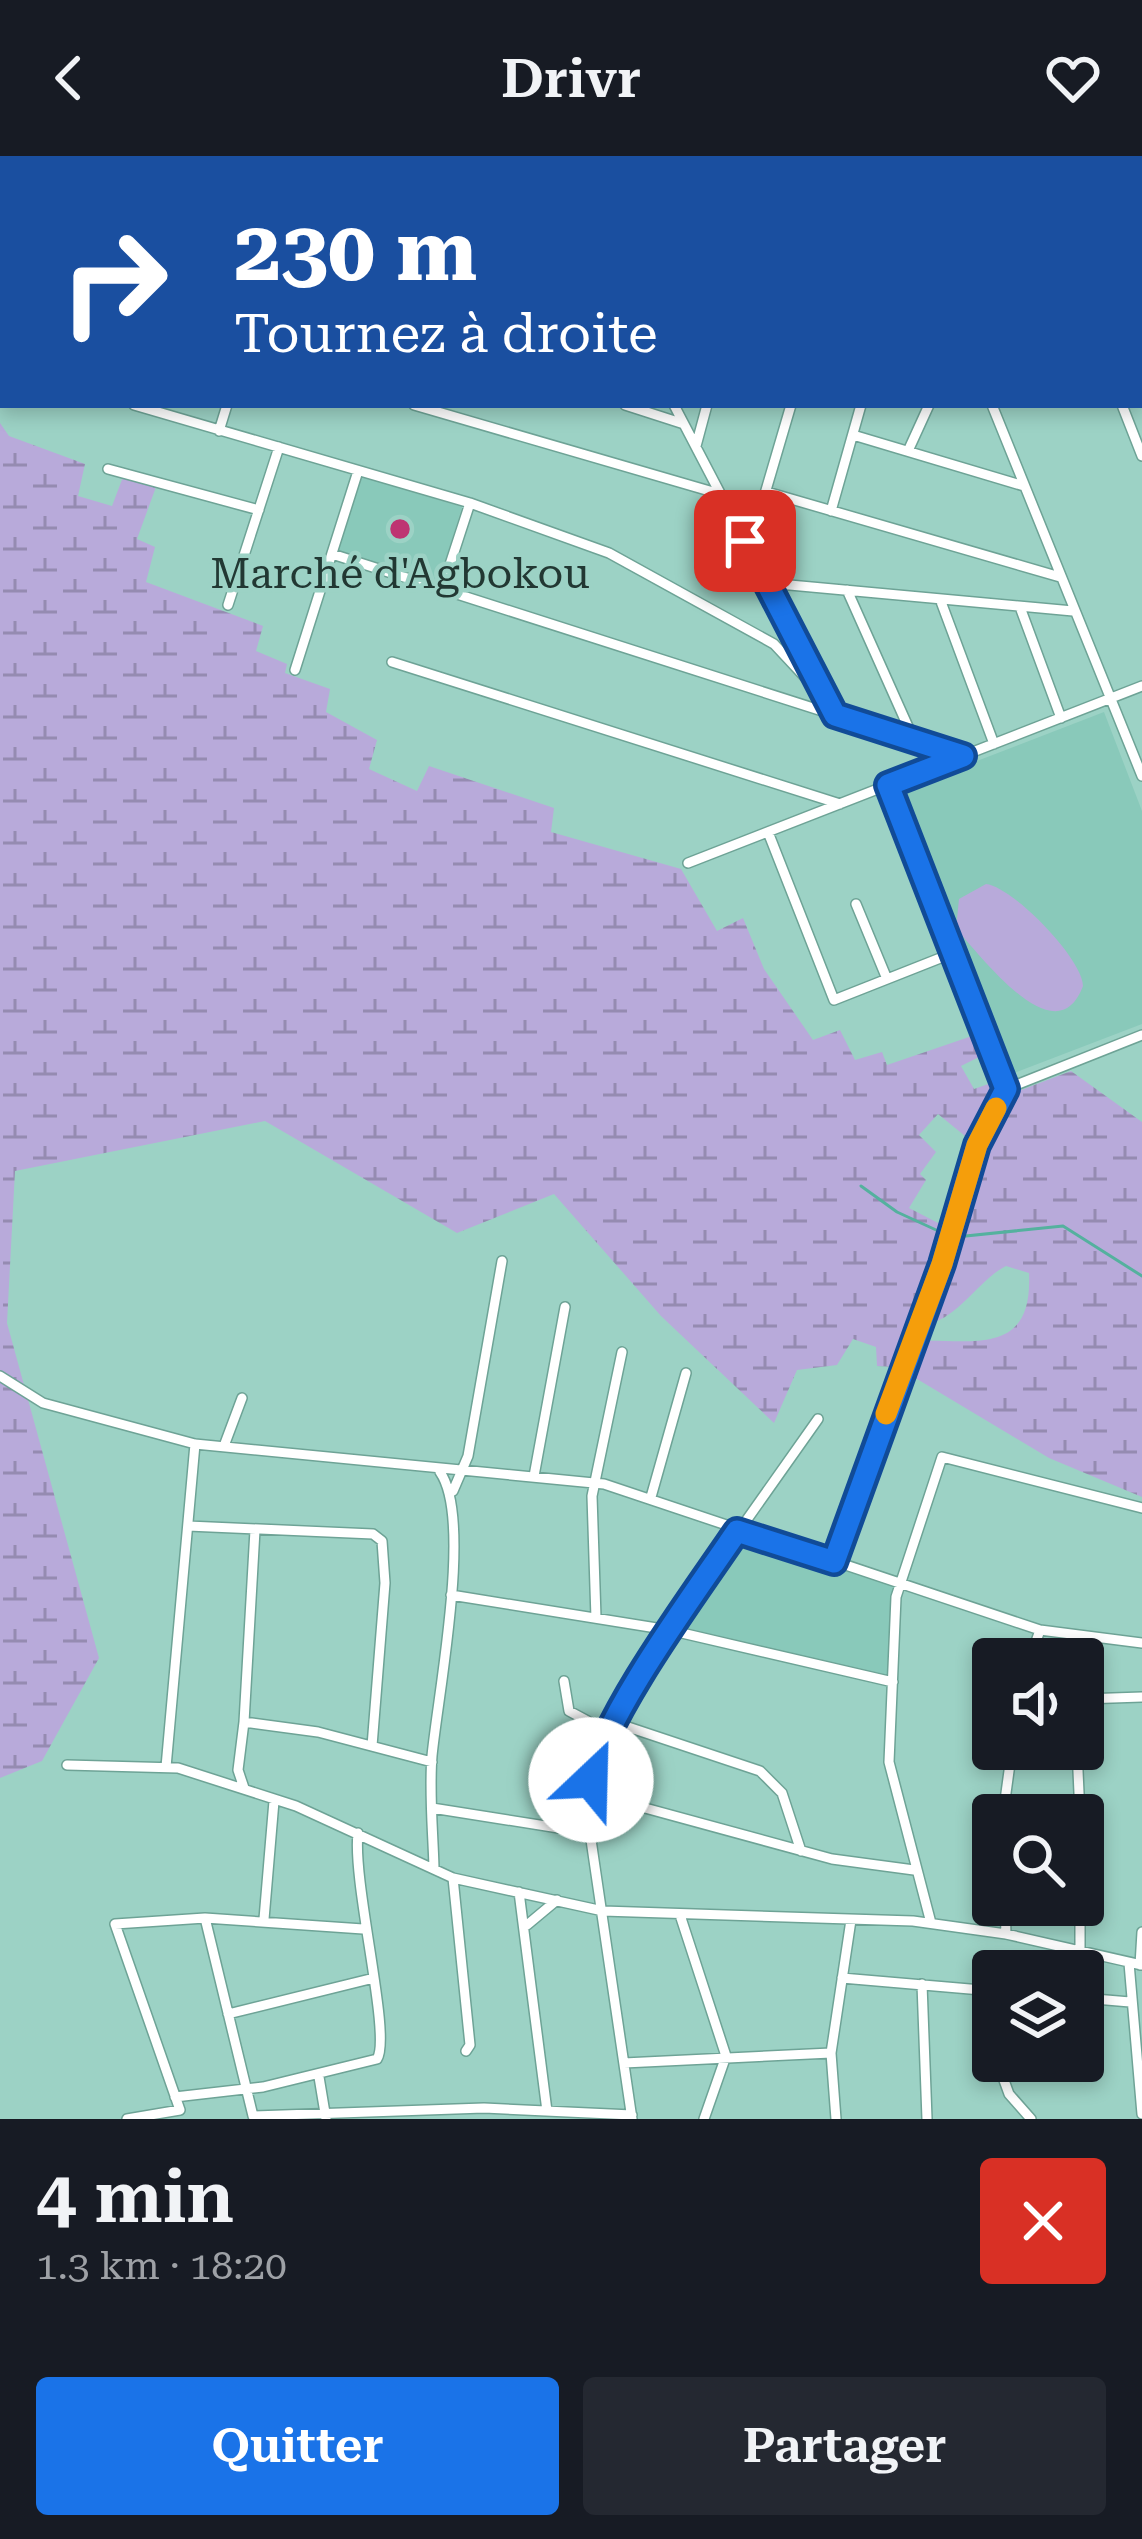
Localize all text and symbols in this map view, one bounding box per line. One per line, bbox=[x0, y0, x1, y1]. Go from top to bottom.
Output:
icon: back bbox=[36, 45, 102, 111]
icon: heart bbox=[1040, 45, 1106, 111]
text: Drivr bbox=[501, 47, 641, 110]
text: 230 m bbox=[234, 202, 477, 300]
icon: right bbox=[36, 204, 192, 360]
text: Tournez à droite bbox=[234, 302, 658, 365]
pin bbox=[694, 490, 796, 592]
icon: arrive bbox=[712, 508, 778, 574]
marker: Marché d'Agbokou bbox=[387, 516, 413, 542]
place label: Marché d'Agbokou bbox=[210, 549, 590, 598]
map controls bbox=[972, 1638, 1104, 2082]
button: sound bbox=[972, 1638, 1104, 1770]
position arrow bbox=[528, 1717, 654, 1843]
button: search bbox=[972, 1794, 1104, 1926]
button: layers bbox=[972, 1950, 1104, 2082]
text: 4 min bbox=[36, 2155, 234, 2240]
button: close bbox=[980, 2158, 1106, 2284]
text: 1.3 km · 18:20 bbox=[36, 2243, 287, 2289]
button: Quitter bbox=[36, 2377, 559, 2515]
button: Partager bbox=[583, 2377, 1106, 2515]

